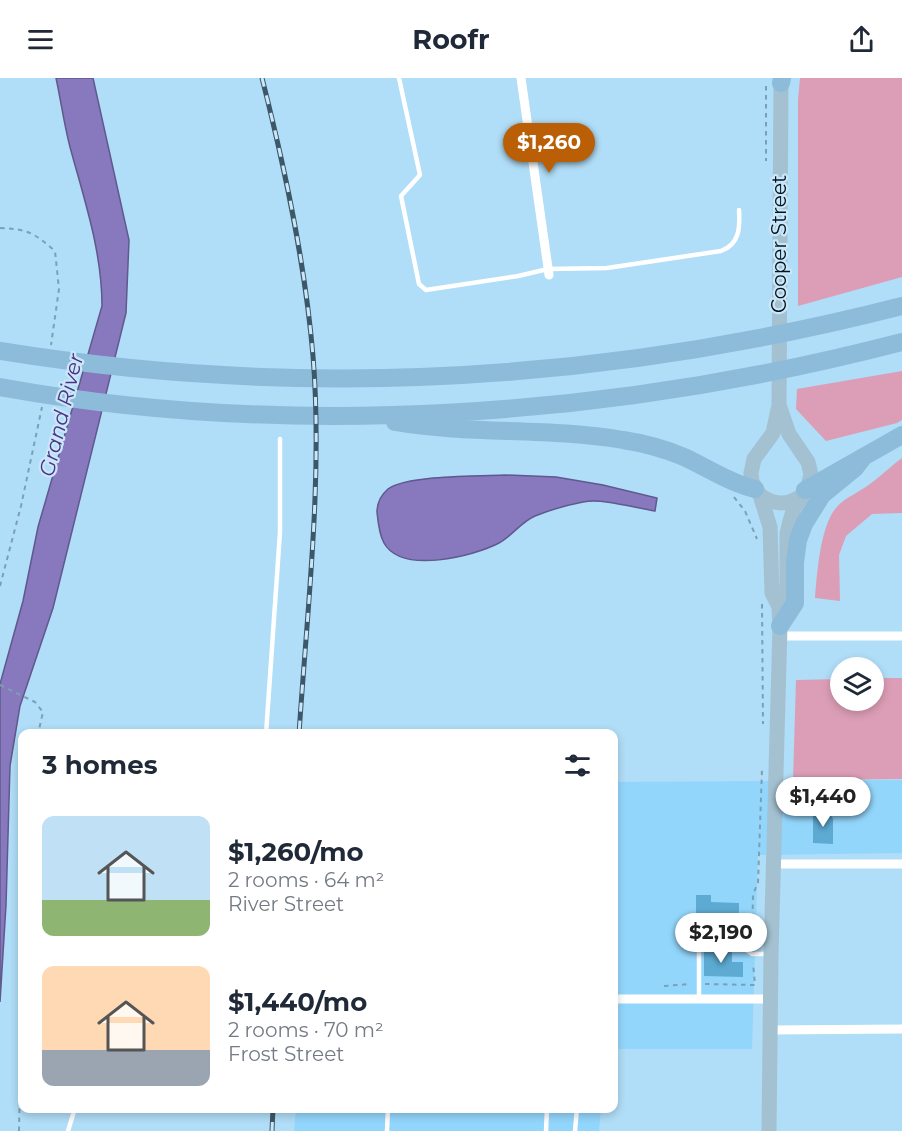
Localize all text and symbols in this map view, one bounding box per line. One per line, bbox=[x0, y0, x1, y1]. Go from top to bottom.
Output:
icon: menu bbox=[24, 23, 57, 56]
text: Roofr bbox=[412, 23, 490, 56]
icon: share bbox=[845, 23, 878, 56]
pin: $1,260 bbox=[500, 123, 598, 174]
text: $1,260 bbox=[517, 130, 581, 154]
street label: Cooper Street bbox=[767, 175, 791, 313]
water label: Grand River bbox=[34, 351, 88, 479]
map controls bbox=[830, 657, 884, 711]
button: layers bbox=[830, 657, 884, 711]
text: 3 homes bbox=[42, 749, 157, 781]
icon: filters bbox=[561, 749, 594, 782]
pin: $1,440 bbox=[774, 777, 872, 828]
text: $1,440 bbox=[790, 784, 856, 808]
text: $1,260/mo bbox=[228, 836, 364, 868]
icon: home bbox=[90, 840, 162, 912]
text: 2 rooms · 64 m² bbox=[228, 868, 384, 892]
text: River Street bbox=[228, 892, 344, 916]
pin: $2,190 bbox=[672, 913, 770, 964]
text: $2,190 bbox=[689, 920, 753, 944]
text: $1,440/mo bbox=[228, 986, 367, 1018]
icon: home bbox=[90, 990, 162, 1062]
text: 2 rooms · 70 m² bbox=[228, 1018, 384, 1042]
text: Frost Street bbox=[228, 1042, 344, 1066]

